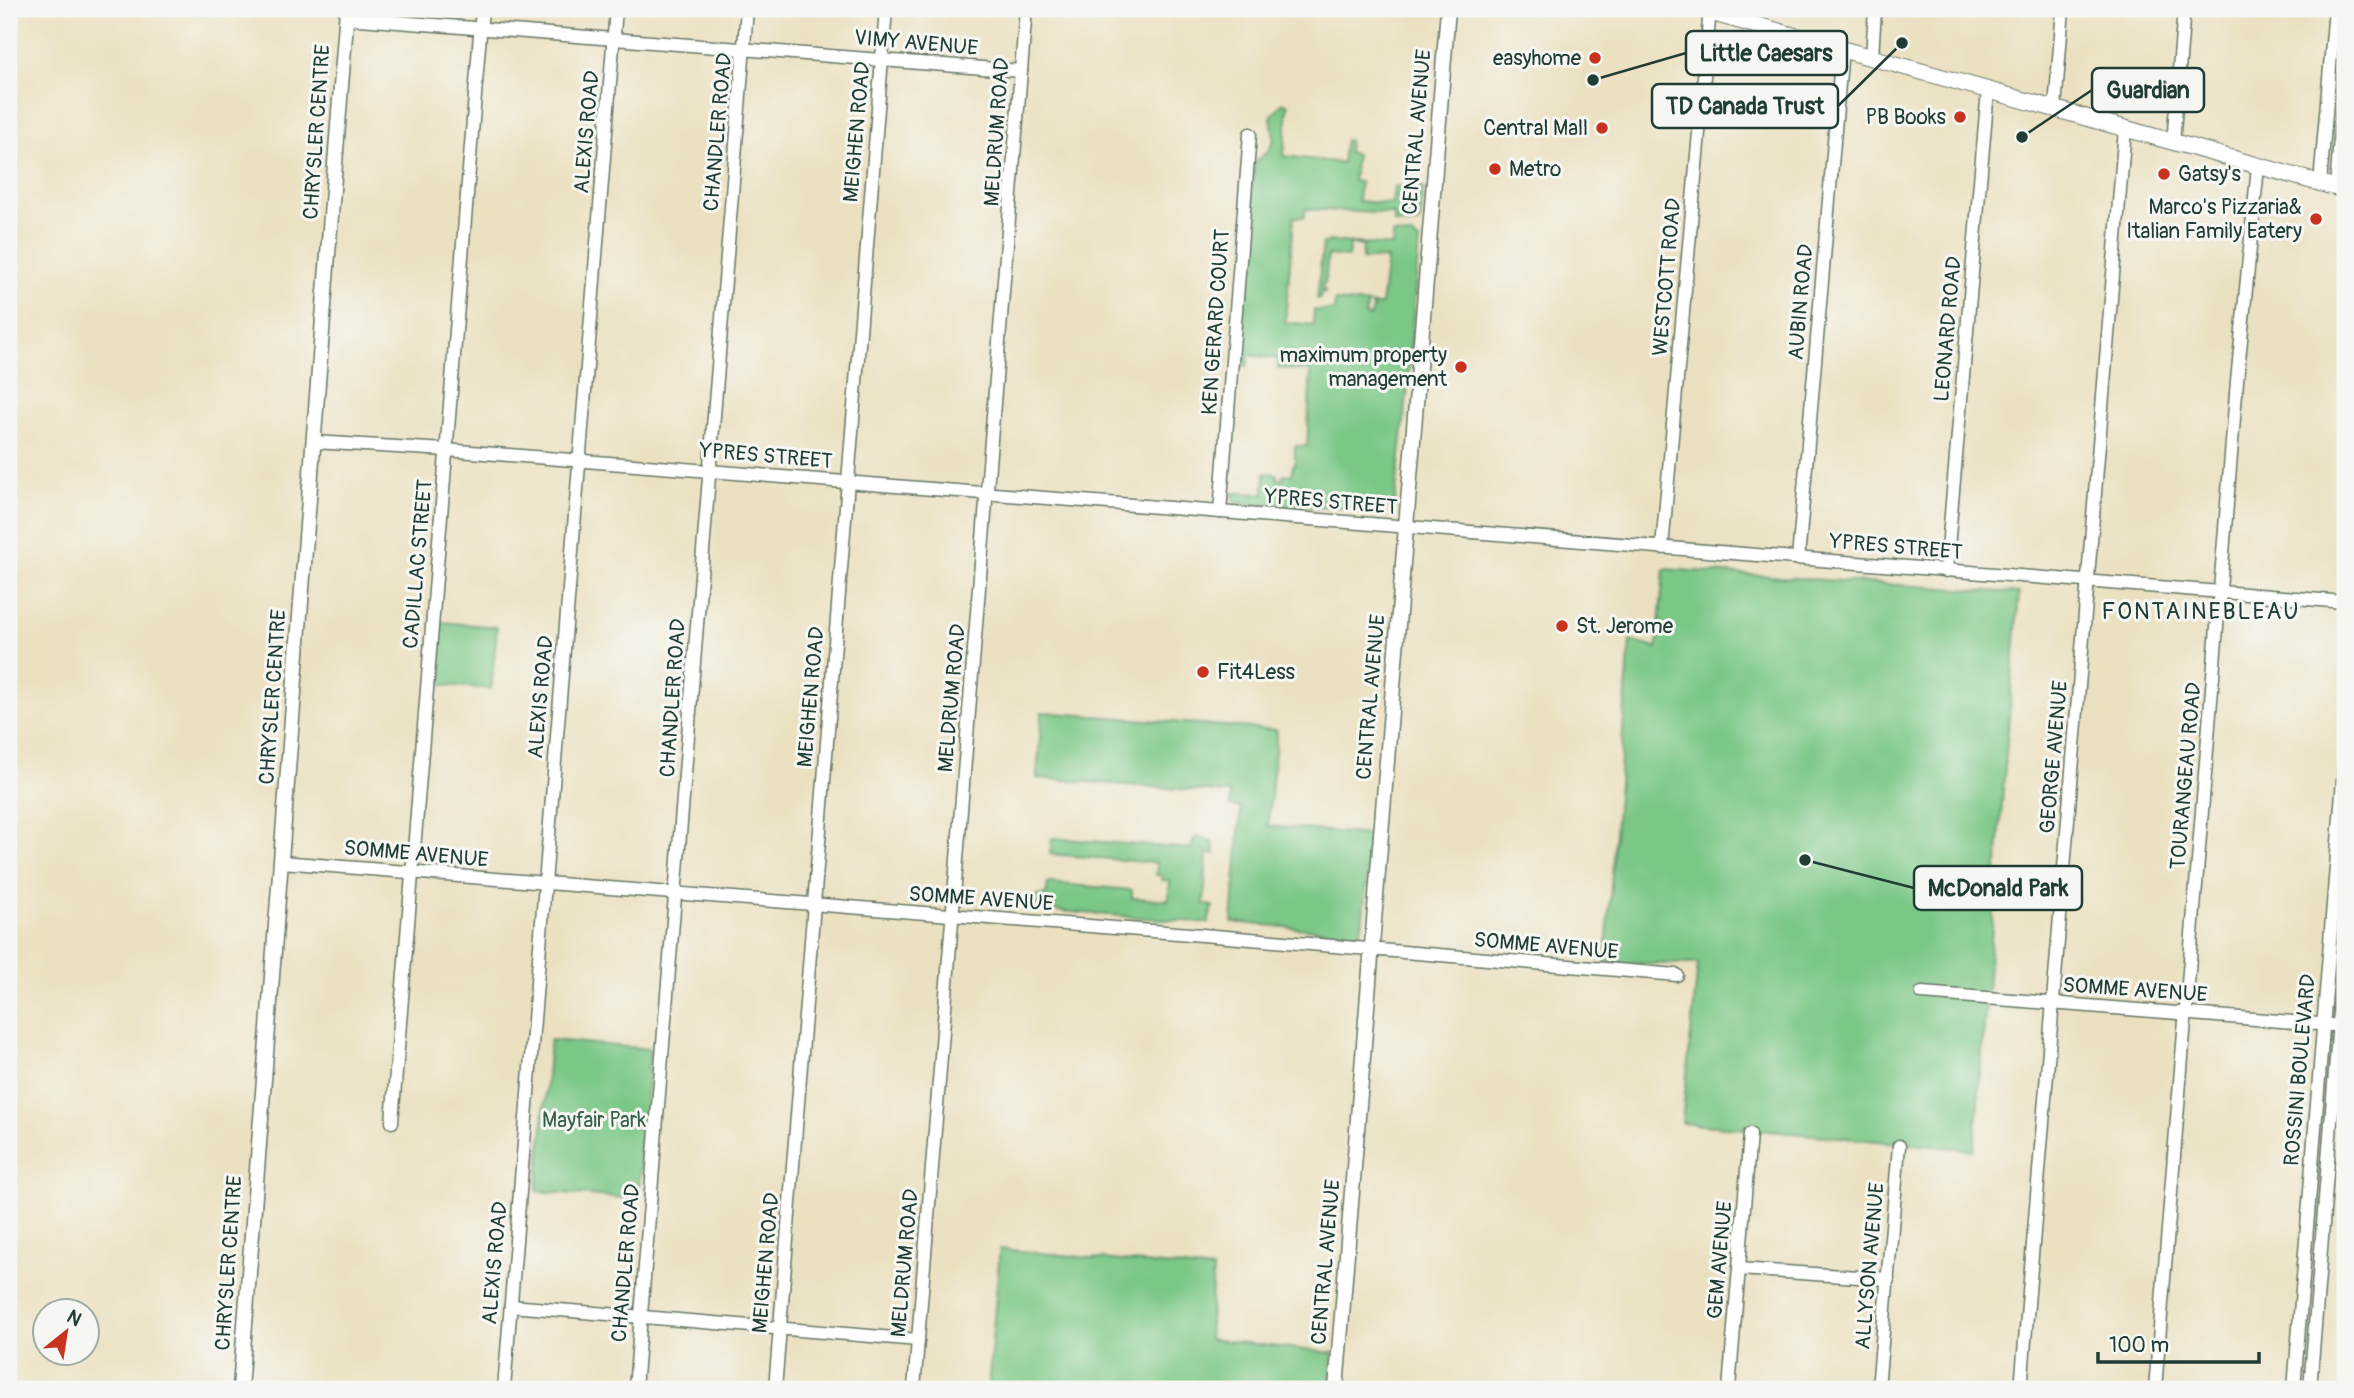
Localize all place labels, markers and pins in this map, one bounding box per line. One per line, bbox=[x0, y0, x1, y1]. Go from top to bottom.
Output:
callout: Little Caesars bbox=[1686, 31, 1847, 75]
place label: easyhome bbox=[1493, 45, 1582, 72]
marker: easyhome bbox=[1587, 50, 1603, 66]
callout: Guardian bbox=[2092, 68, 2204, 112]
callout: TD Canada Trust bbox=[1652, 84, 1838, 128]
place label: PB Books bbox=[1865, 104, 1947, 131]
marker: PB Books bbox=[1952, 109, 1968, 125]
place label: Central Mall bbox=[1483, 115, 1588, 142]
marker: Central Mall bbox=[1594, 120, 1610, 136]
place label: Metro bbox=[1509, 156, 1561, 183]
marker: Metro bbox=[1487, 161, 1503, 177]
place label: Gatsy's bbox=[2178, 161, 2242, 188]
marker: Gatsy's bbox=[2156, 166, 2172, 182]
place label: Marco's Pizzaria& Italian Family Eatery bbox=[2126, 194, 2302, 245]
marker: Marco's Pizzaria& Italian Family Eatery bbox=[2308, 211, 2324, 227]
place label: maximum property management bbox=[1279, 342, 1448, 393]
marker: maximum property management bbox=[1453, 359, 1469, 375]
place label: St. Jerome bbox=[1576, 613, 1674, 640]
marker: St. Jerome bbox=[1554, 618, 1570, 634]
place label: Fit4Less bbox=[1217, 659, 1296, 686]
marker: Fit4Less bbox=[1195, 664, 1211, 680]
callout: McDonald Park bbox=[1914, 866, 2082, 910]

